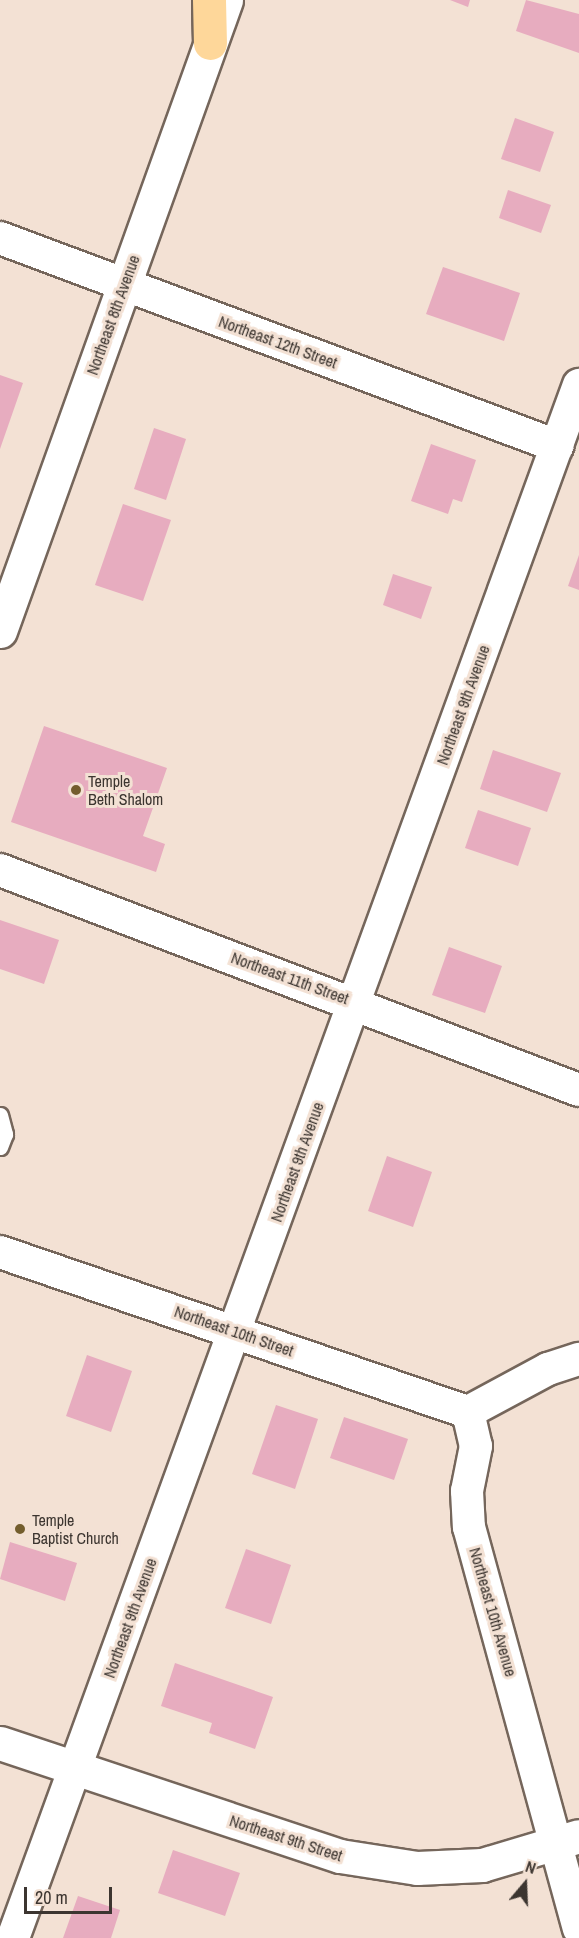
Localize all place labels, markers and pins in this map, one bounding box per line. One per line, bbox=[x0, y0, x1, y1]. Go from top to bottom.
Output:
place label: Temple Beth Shalom bbox=[88, 771, 163, 809]
marker: Temple Beth Shalom bbox=[69, 783, 83, 797]
place label: Temple Baptist Church bbox=[32, 1510, 119, 1548]
marker: Temple Baptist Church bbox=[13, 1522, 27, 1536]

